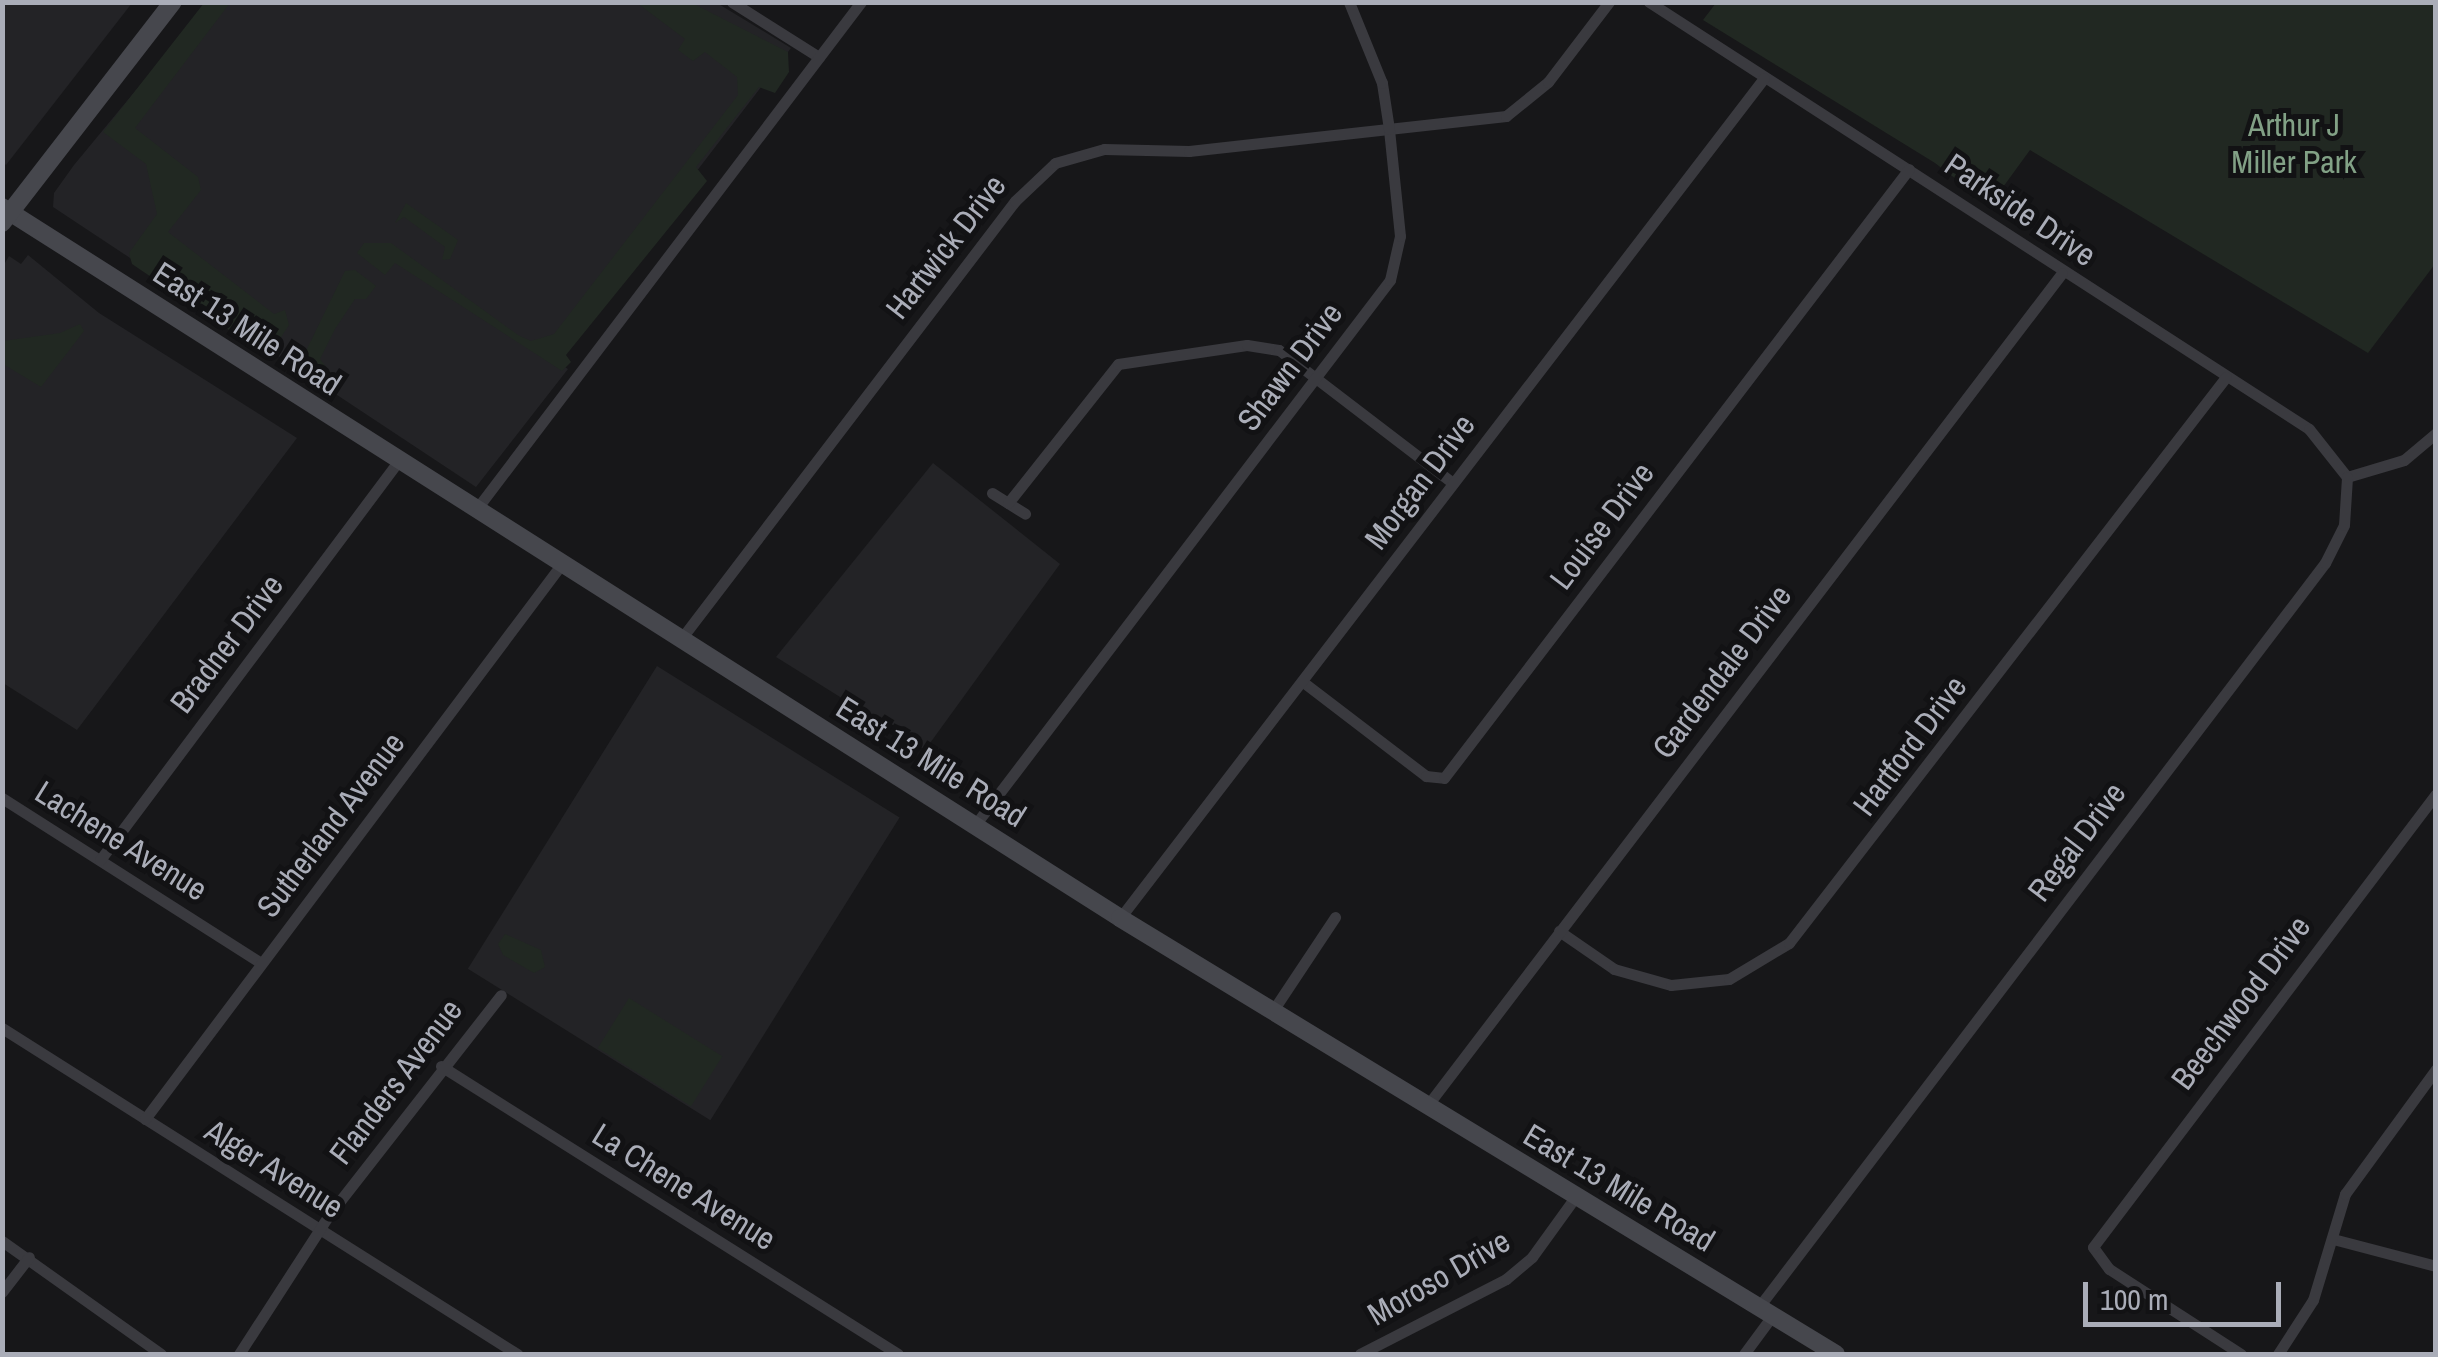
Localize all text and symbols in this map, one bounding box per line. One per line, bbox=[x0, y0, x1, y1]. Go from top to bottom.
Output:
park label: Arthur J Miller Park bbox=[2231, 107, 2357, 182]
street label: Parkside Drive bbox=[1937, 146, 2103, 274]
street label: Hartwick Drive bbox=[878, 167, 1014, 327]
street label: East 13 Mile Road bbox=[146, 254, 348, 404]
street label: Shawn Drive bbox=[1229, 295, 1351, 439]
street label: Morgan Drive bbox=[1357, 407, 1483, 557]
street label: Louise Drive bbox=[1542, 455, 1662, 597]
street label: Bradner Drive bbox=[163, 567, 291, 721]
street label: Gardendale Drive bbox=[1644, 578, 1800, 766]
street label: Hartford Drive bbox=[1845, 669, 1975, 823]
street label: East 13 Mile Road bbox=[829, 689, 1033, 835]
street label: Sutherland Avenue bbox=[249, 724, 413, 926]
street label: Lachene Avenue bbox=[27, 773, 215, 909]
street label: Regal Drive bbox=[2020, 775, 2134, 909]
street label: Beechwood Drive bbox=[2163, 909, 2319, 1097]
street label: Flanders Avenue bbox=[321, 991, 471, 1173]
street label: Alger Avenue bbox=[197, 1111, 351, 1227]
street label: La Chene Avenue bbox=[585, 1115, 783, 1259]
street label: East 13 Mile Road bbox=[1517, 1116, 1721, 1260]
street label: Moroso Drive bbox=[1361, 1222, 1517, 1334]
scale bar bbox=[2088, 1262, 2286, 1324]
text: 100 m bbox=[2100, 1279, 2168, 1319]

